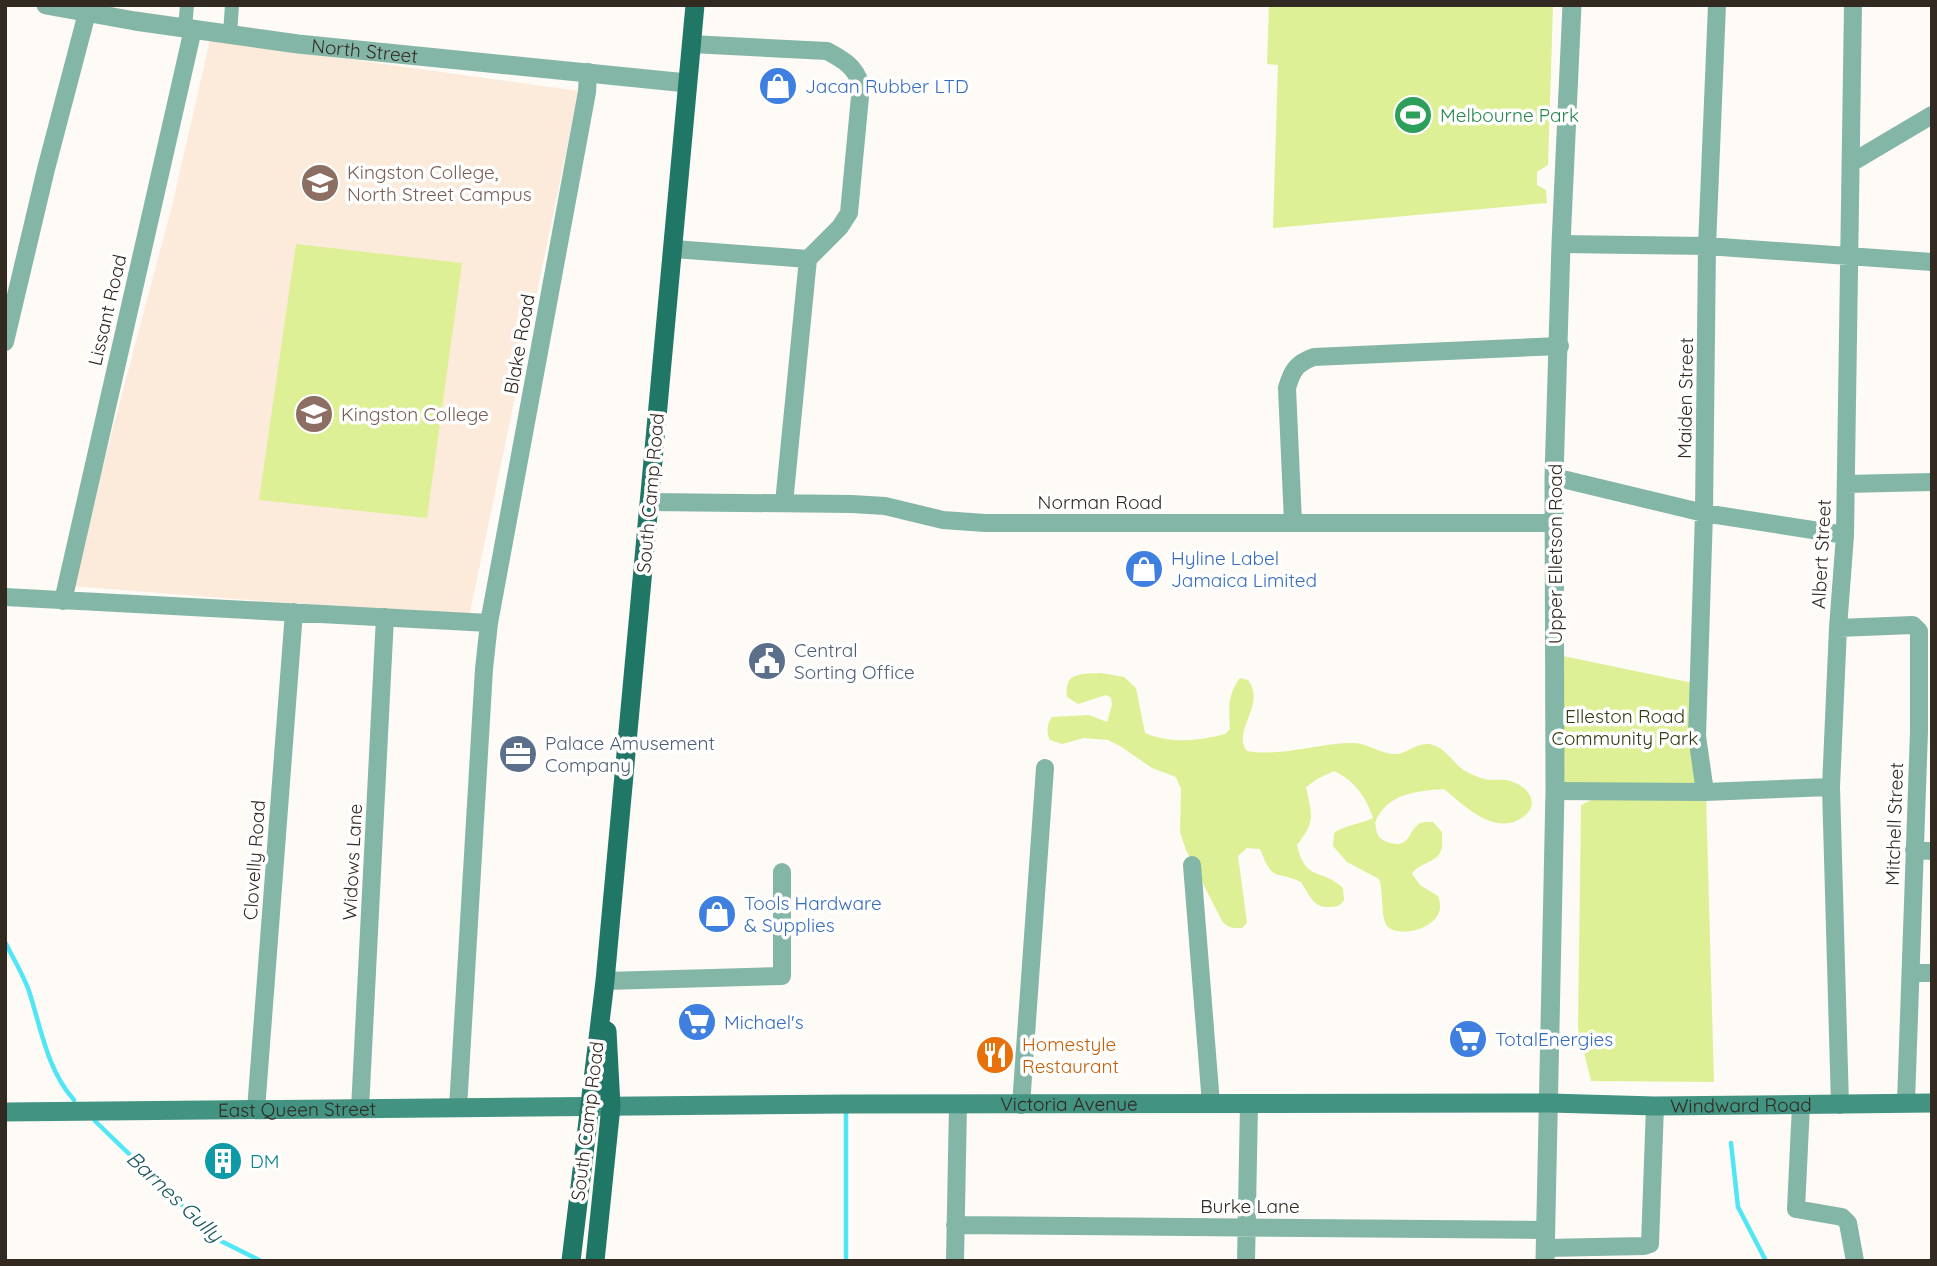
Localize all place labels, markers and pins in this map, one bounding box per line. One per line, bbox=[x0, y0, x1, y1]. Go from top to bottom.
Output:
shop icon: Jacan Rubber LTD bbox=[757, 65, 799, 107]
place label: Jacan Rubber LTD bbox=[805, 74, 969, 98]
sports icon: Melbourne Park bbox=[1392, 94, 1434, 136]
place label: Melbourne Park bbox=[1440, 103, 1579, 127]
place label: Kingston College, North Street Campus bbox=[347, 160, 532, 206]
school or university icon: Kingston College, North Street Campus bbox=[299, 162, 341, 204]
school or university icon: Kingston College bbox=[293, 393, 335, 435]
place label: Kingston College bbox=[341, 402, 489, 426]
place label: Hyline Label Jamaica Limited bbox=[1171, 546, 1317, 592]
shop icon: Hyline Label Jamaica Limited bbox=[1123, 548, 1165, 590]
place label: Central Sorting Office bbox=[794, 638, 915, 684]
public building icon: Central Sorting Office bbox=[746, 640, 788, 682]
place label: Palace Amusement Company bbox=[545, 731, 715, 777]
office icon: Palace Amusement Company bbox=[497, 733, 539, 775]
place label: Tools Hardware & Supplies bbox=[744, 891, 882, 937]
shop icon: Tools Hardware & Supplies bbox=[696, 893, 738, 935]
supermarket icon: Michael's bbox=[676, 1001, 718, 1043]
place label: Michael's bbox=[724, 1010, 804, 1034]
supermarket icon: TotalEnergies bbox=[1447, 1018, 1489, 1060]
place label: TotalEnergies bbox=[1495, 1027, 1613, 1051]
place label: Homestyle Restaurant bbox=[1022, 1032, 1119, 1078]
restaurant icon: Homestyle Restaurant bbox=[974, 1034, 1016, 1076]
building icon: DM bbox=[202, 1140, 244, 1182]
place label: DM bbox=[250, 1149, 279, 1173]

